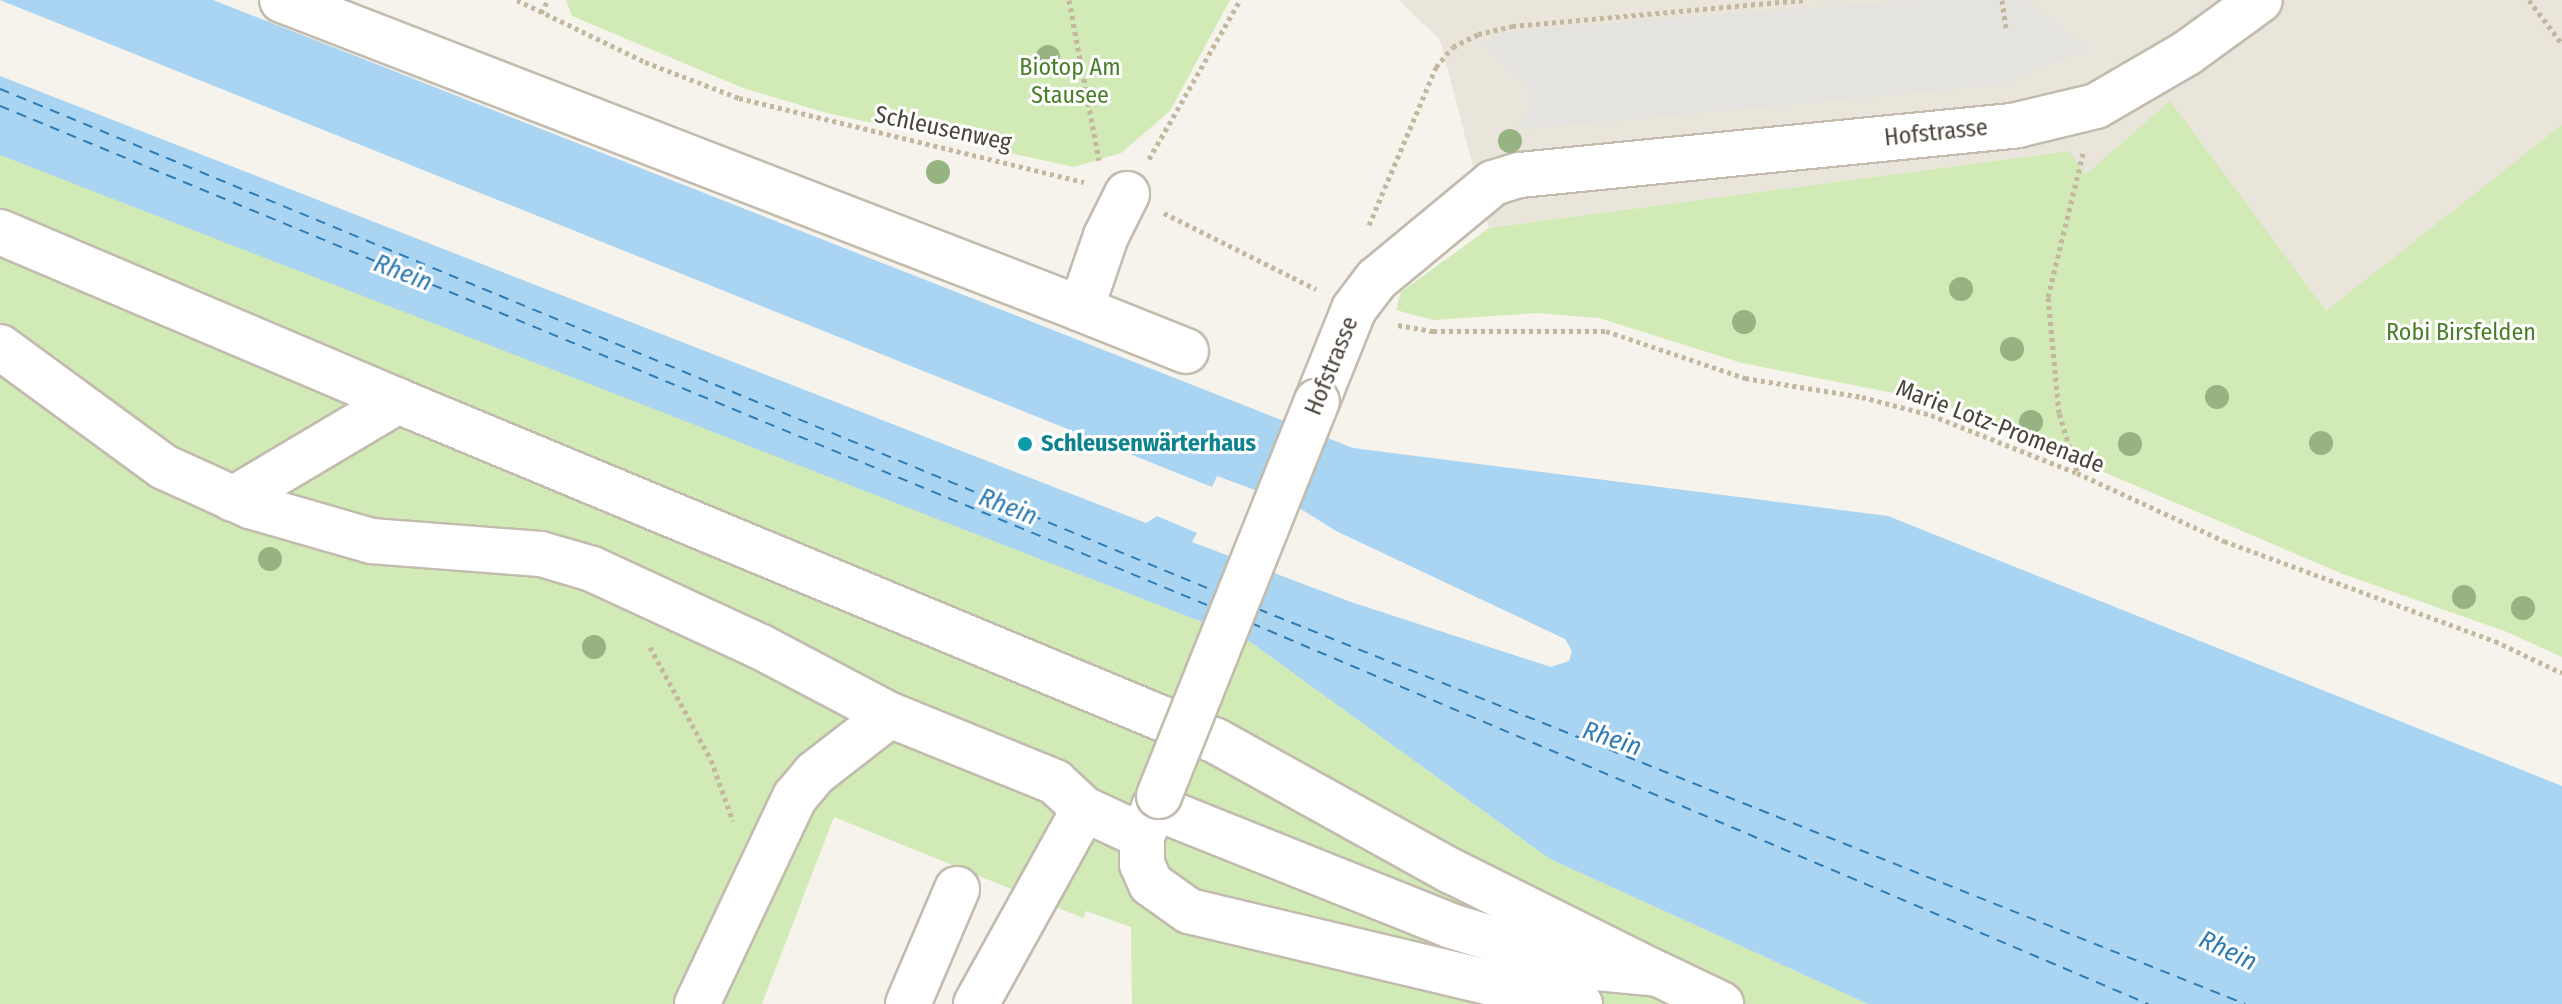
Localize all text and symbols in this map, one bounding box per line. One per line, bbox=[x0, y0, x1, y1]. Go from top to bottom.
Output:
park label: Biotop Am Stausee bbox=[1019, 54, 1121, 110]
street label: Schleusenweg bbox=[872, 100, 1014, 158]
street label: Hofstrasse bbox=[1883, 113, 1989, 153]
water label: Rhein bbox=[369, 248, 437, 298]
street label: Hofstrasse bbox=[1299, 312, 1365, 420]
park label: Robi Birsfelden bbox=[2386, 319, 2536, 347]
street label: Marie Lotz-Promenade bbox=[1892, 374, 2108, 480]
place label: Schleusenwärterhaus bbox=[1041, 430, 1256, 458]
marker: Schleusenwärterhaus bbox=[1016, 435, 1034, 453]
water label: Rhein bbox=[974, 482, 1042, 532]
water label: Rhein bbox=[1579, 715, 1645, 763]
water label: Rhein bbox=[2194, 924, 2262, 978]

